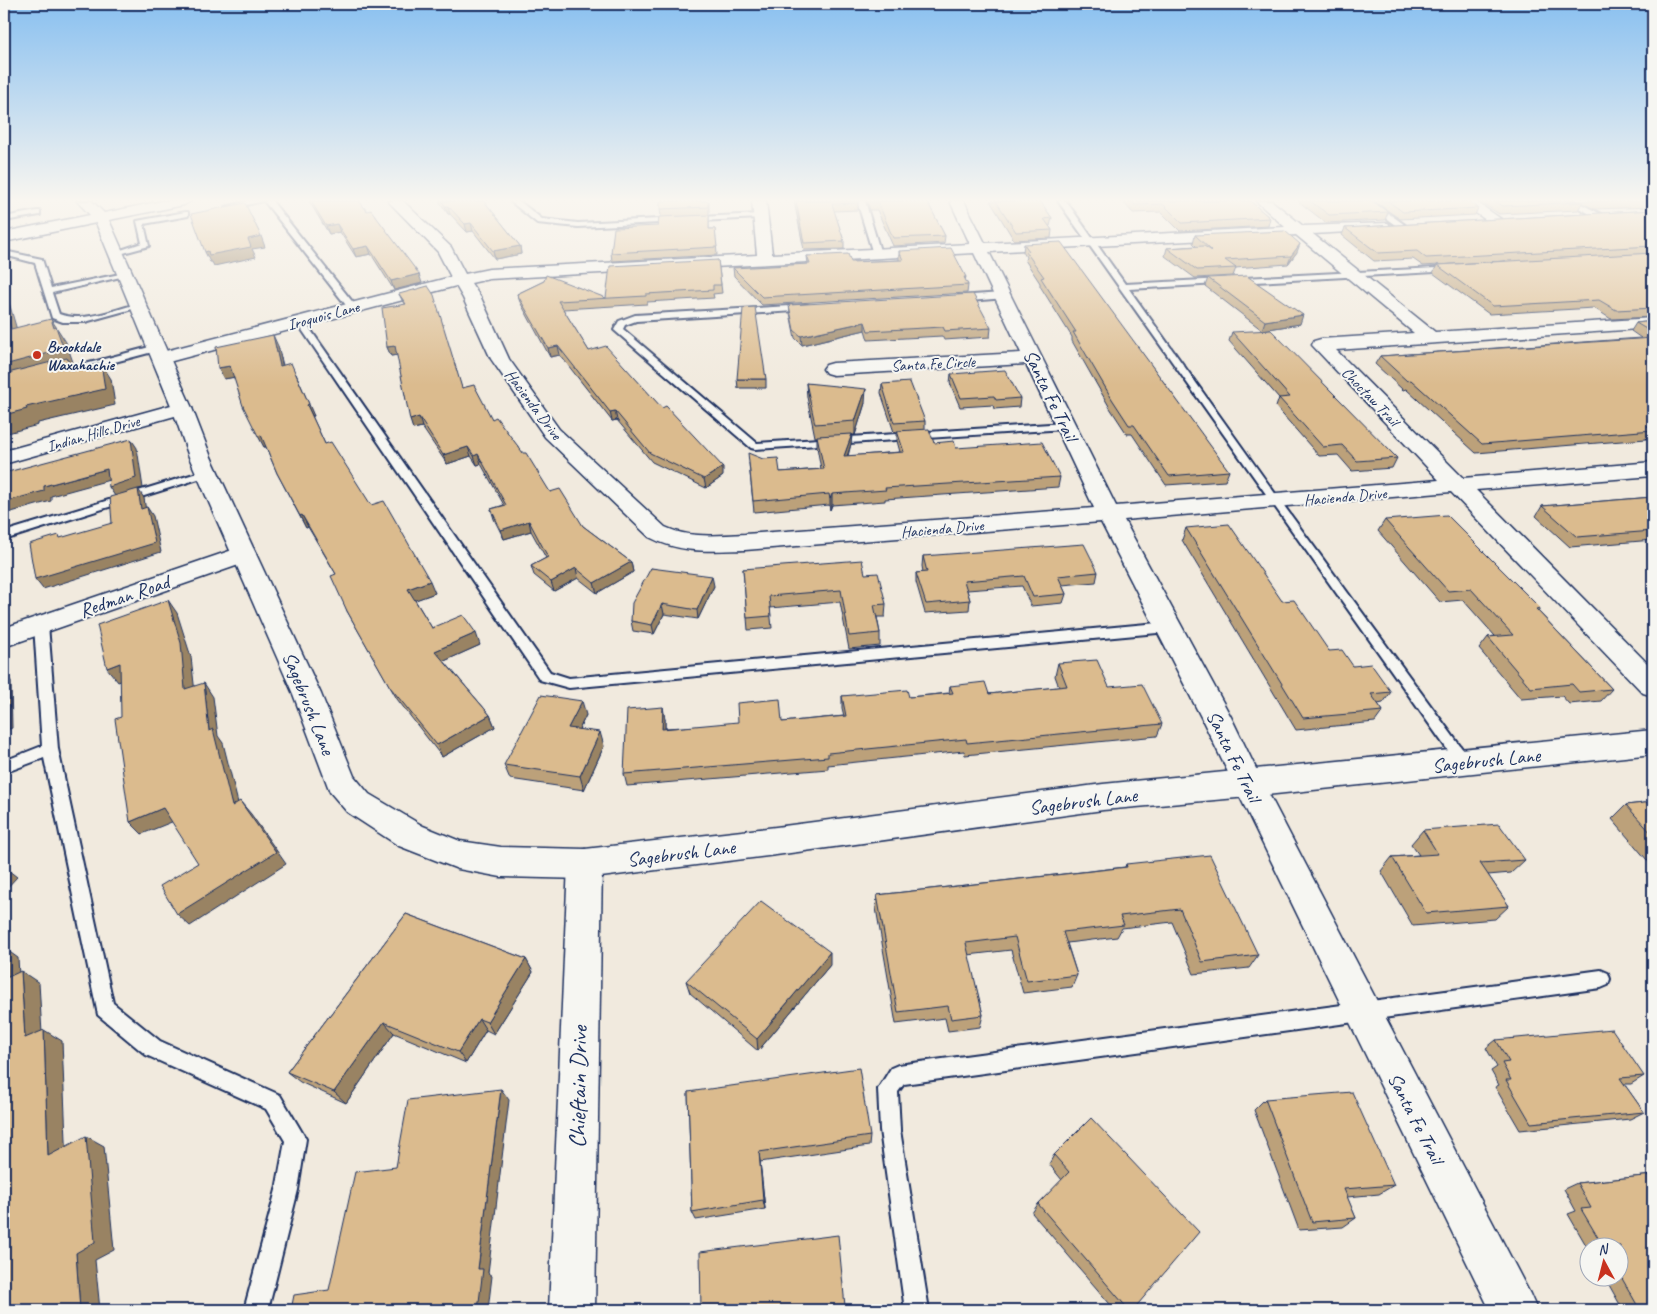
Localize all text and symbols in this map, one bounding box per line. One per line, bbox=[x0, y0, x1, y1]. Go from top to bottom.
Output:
street label: Iroquois Lane bbox=[285, 296, 363, 335]
place label: Brookdale Waxahachie bbox=[47, 337, 116, 375]
street label: Santa Fe Trail bbox=[1018, 345, 1085, 448]
marker: Brookdale Waxahachie bbox=[31, 349, 43, 361]
street label: Santa Fe Circle bbox=[891, 352, 977, 376]
street label: Choctaw Trail bbox=[1337, 363, 1406, 433]
street label: Hacienda Drive bbox=[500, 365, 567, 445]
street label: Indian Hills Drive bbox=[45, 411, 144, 457]
street label: Hacienda Drive bbox=[1303, 483, 1389, 511]
street label: Hacienda Drive bbox=[900, 515, 986, 543]
street label: Redman Road bbox=[76, 568, 175, 623]
street label: Sagebrush Lane bbox=[277, 648, 341, 760]
street label: Santa Fe Trail bbox=[1201, 706, 1268, 809]
street label: Sagebrush Lane bbox=[1431, 742, 1543, 779]
street label: Sagebrush Lane bbox=[1028, 782, 1140, 821]
street label: Sagebrush Lane bbox=[626, 834, 738, 873]
street label: Chieftain Drive bbox=[562, 1023, 594, 1148]
street label: Santa Fe Trail bbox=[1382, 1069, 1451, 1171]
north arrow bbox=[1580, 1236, 1630, 1286]
text: N bbox=[1597, 1240, 1610, 1259]

